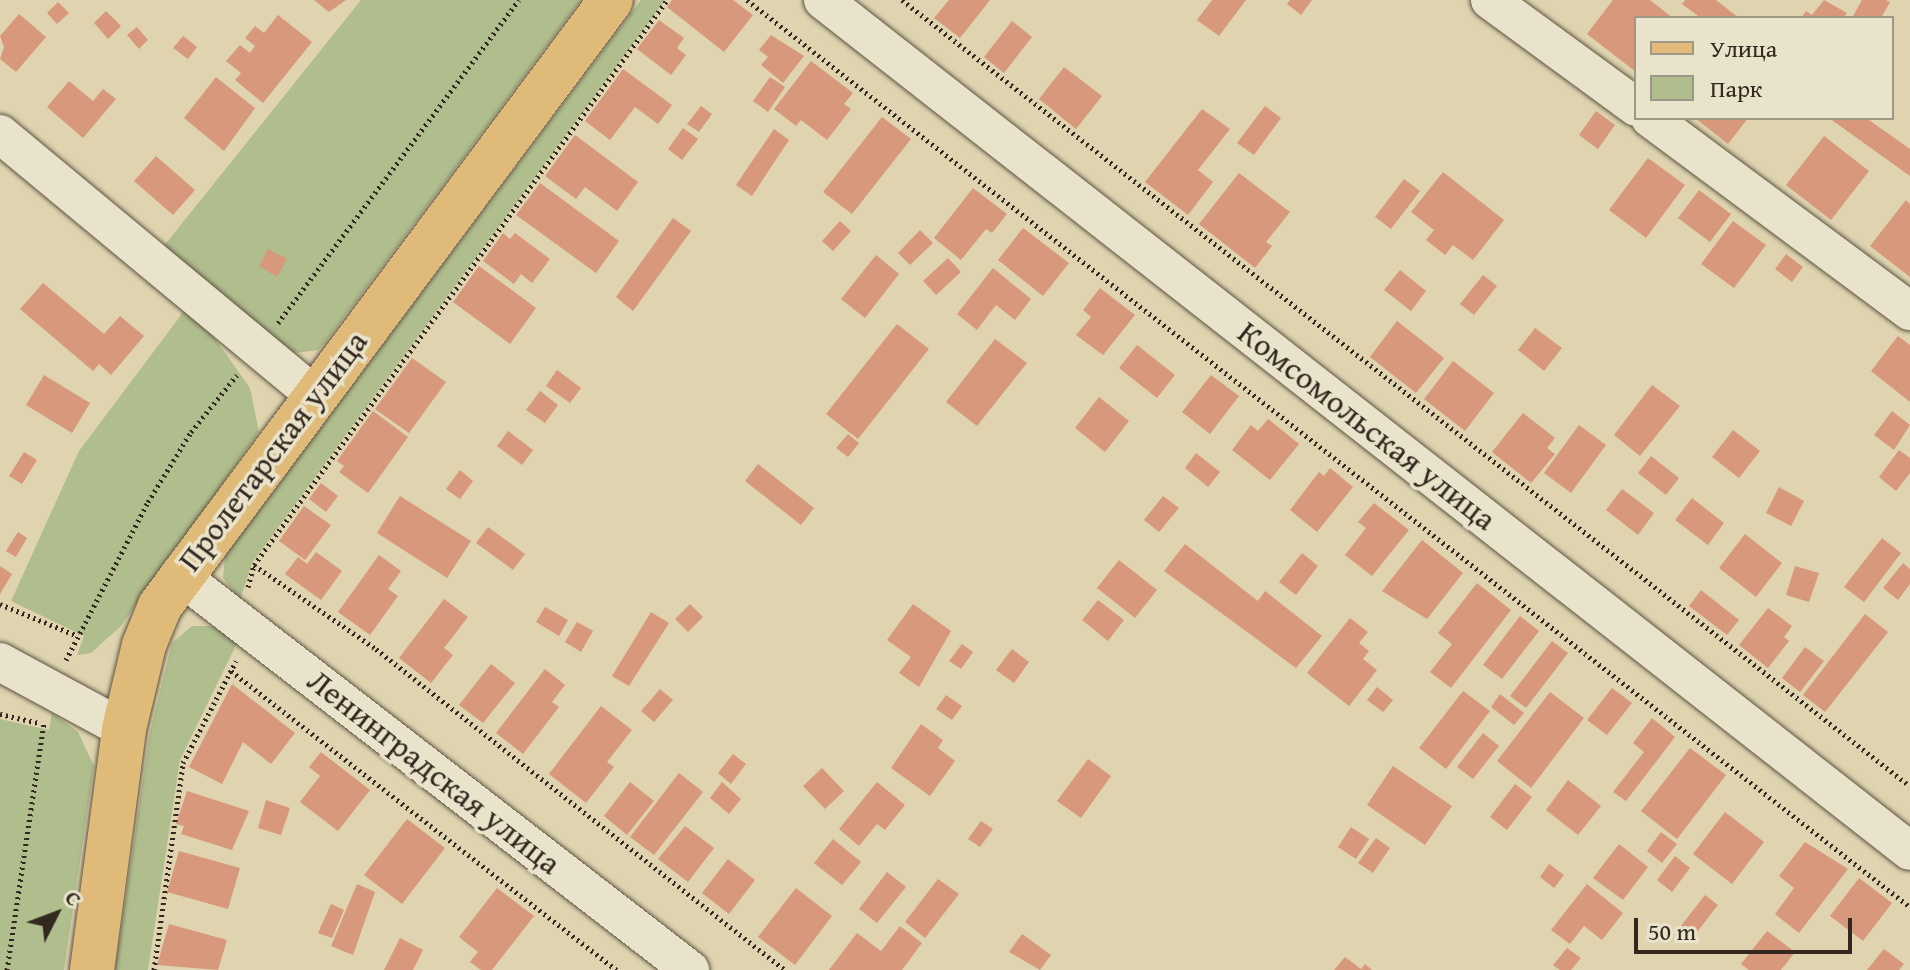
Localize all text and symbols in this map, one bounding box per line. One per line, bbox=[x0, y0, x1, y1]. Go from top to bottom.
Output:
legend bbox=[1634, 16, 1894, 120]
text: Улица bbox=[1710, 31, 1777, 66]
text: Парк bbox=[1710, 71, 1762, 106]
street label: Комсомольская улица bbox=[1230, 313, 1504, 539]
street label: Пролетарская улица bbox=[170, 323, 376, 579]
street label: Ленинградская улица bbox=[300, 661, 568, 883]
north arrow bbox=[16, 874, 96, 954]
text: С bbox=[58, 883, 90, 913]
scale bar bbox=[1638, 902, 1856, 952]
text: 50 m bbox=[1648, 914, 1696, 949]

